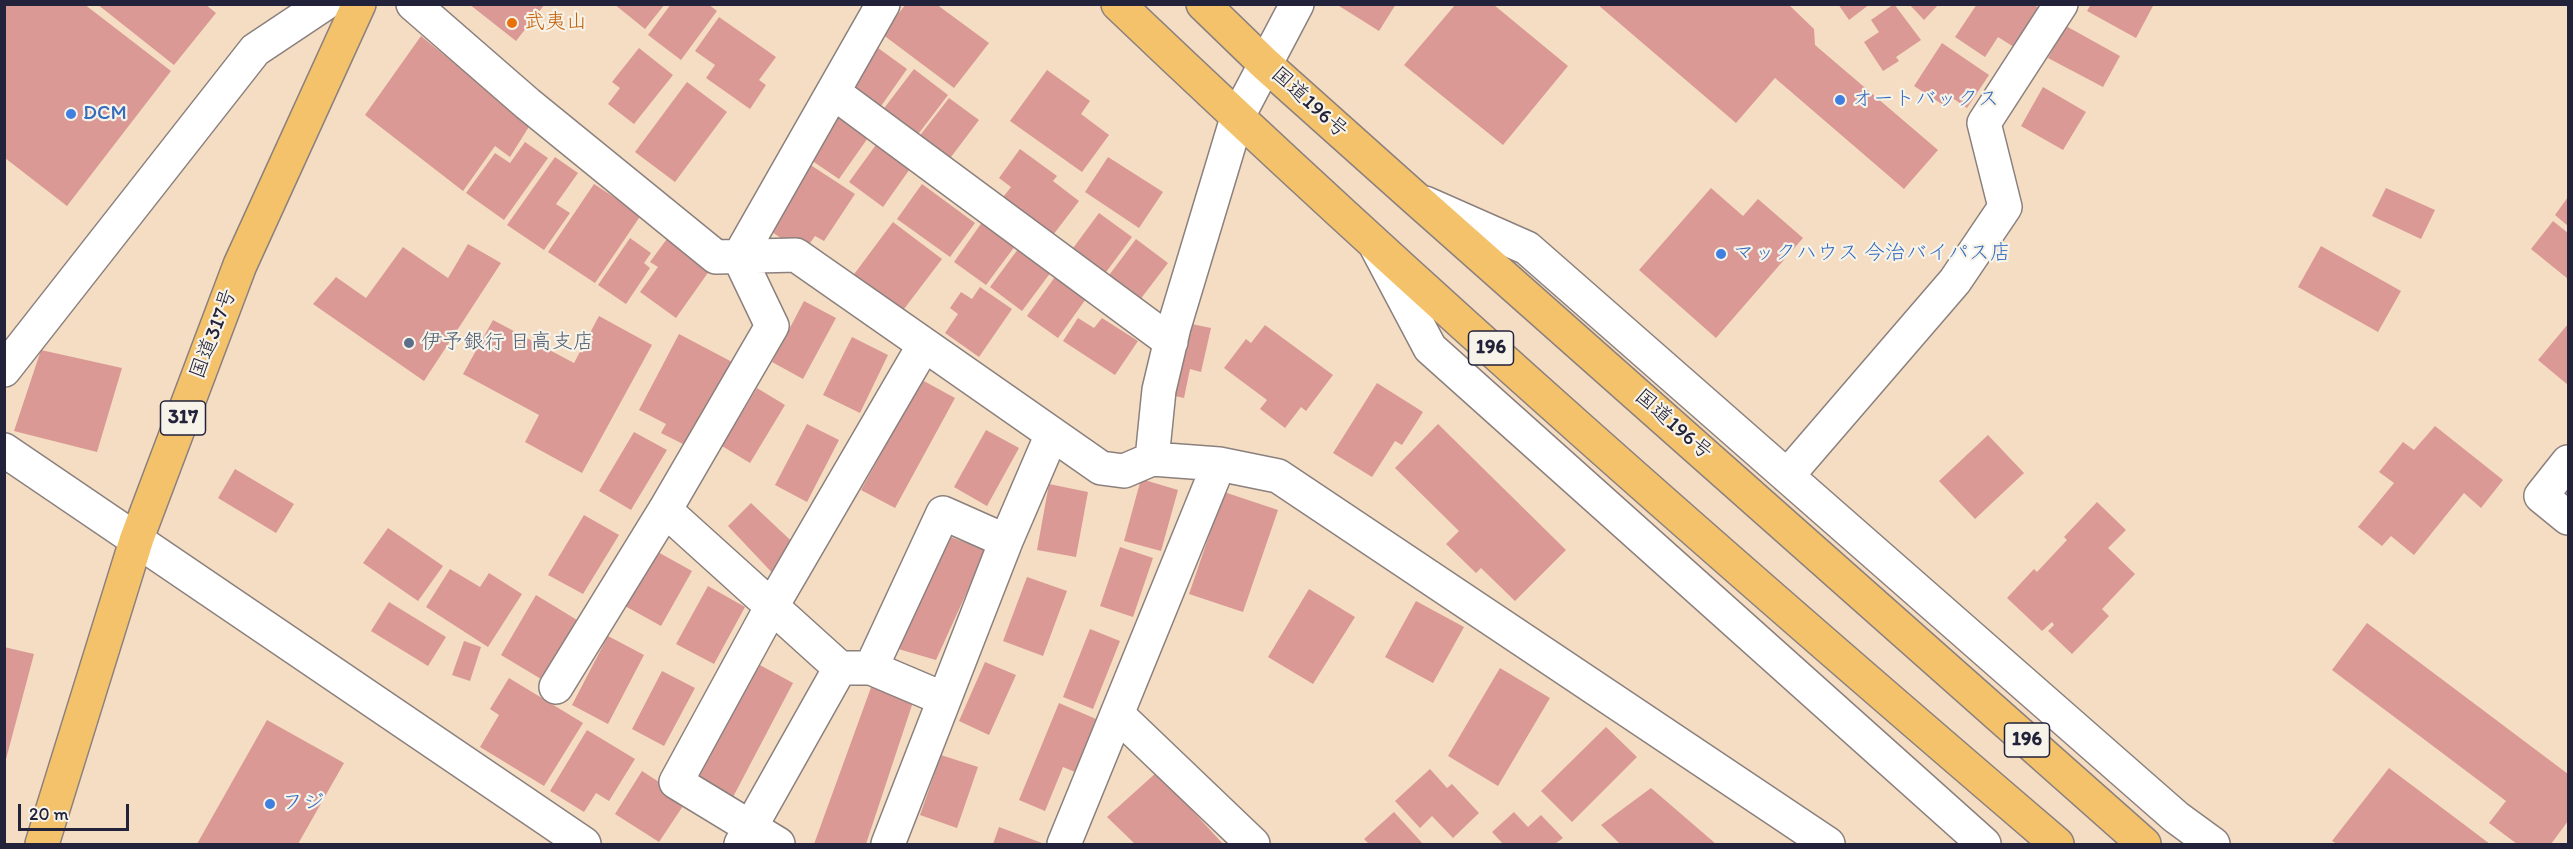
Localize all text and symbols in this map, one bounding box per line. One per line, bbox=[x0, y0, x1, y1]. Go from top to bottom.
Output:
place label: 武夷山 bbox=[524, 10, 587, 36]
marker: 武夷山 bbox=[505, 16, 519, 30]
street label: 国道196号 bbox=[1265, 62, 1353, 144]
place label: オートバックス bbox=[1852, 87, 1999, 113]
marker: オートバックス bbox=[1833, 93, 1847, 107]
place label: DCM bbox=[83, 101, 127, 127]
marker: DCM bbox=[64, 107, 78, 121]
place label: マックハウス 今治バイパス店 bbox=[1733, 241, 2011, 267]
marker: マックハウス 今治バイパス店 bbox=[1714, 247, 1728, 261]
street label: 国道317号 bbox=[185, 285, 243, 383]
place label: 伊予銀行 日高支店 bbox=[421, 330, 594, 356]
road number: 196 bbox=[1468, 331, 1514, 365]
marker: 伊予銀行 日高支店 bbox=[402, 336, 416, 350]
street label: 国道196号 bbox=[1629, 384, 1717, 466]
road number: 317 bbox=[160, 401, 206, 435]
road number: 196 bbox=[2004, 723, 2050, 757]
place label: フジ bbox=[282, 791, 324, 817]
scale bar bbox=[21, 792, 132, 830]
marker: フジ bbox=[263, 797, 277, 811]
text: 20 m bbox=[29, 803, 69, 825]

